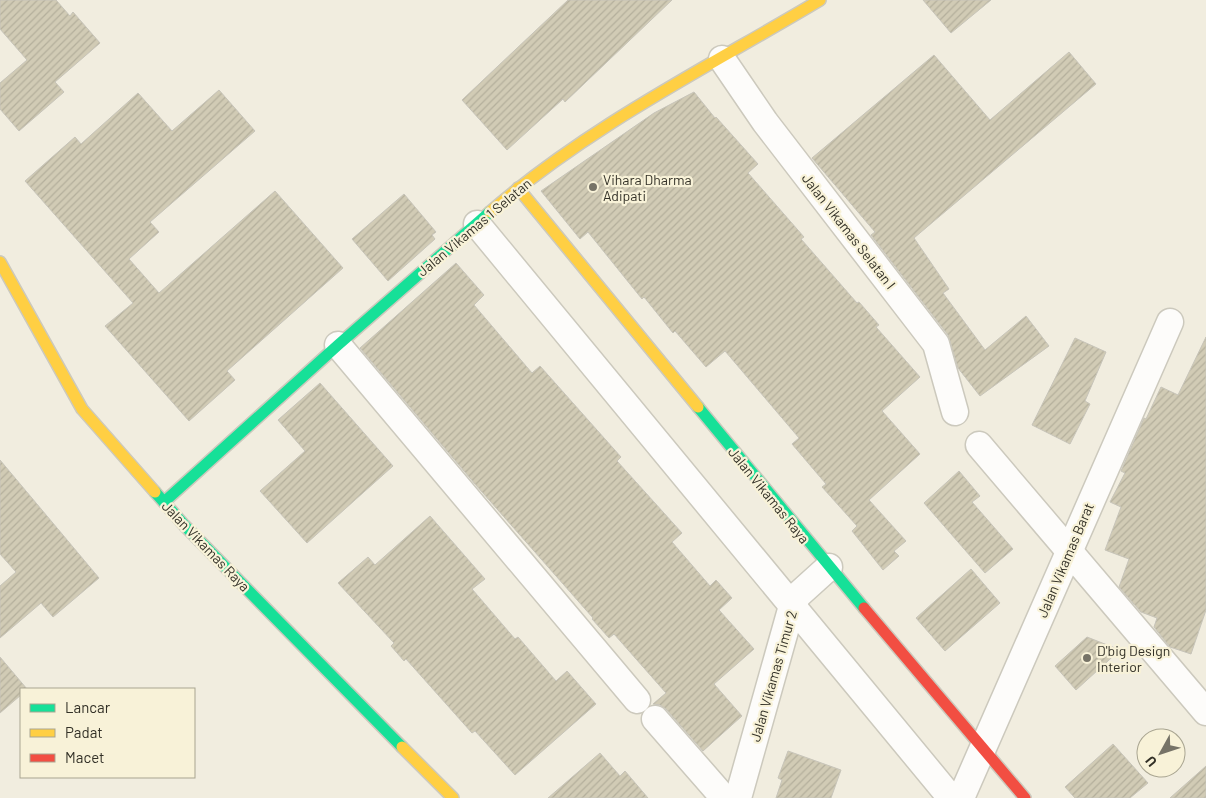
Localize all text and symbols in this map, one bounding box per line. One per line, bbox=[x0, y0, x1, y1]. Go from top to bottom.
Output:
street label: Jalan Vikamas Selatan I bbox=[799, 170, 899, 292]
place label: Vihara Dharma Adipati bbox=[603, 171, 692, 204]
street label: Jalan Vikamas 1 Selatan bbox=[414, 174, 534, 280]
marker: Vihara Dharma Adipati bbox=[587, 181, 599, 193]
street label: Jalan Vikamas Raya bbox=[725, 443, 813, 547]
street label: Jalan Vikamas Raya bbox=[158, 497, 254, 595]
street label: Jalan Vikamas Barat bbox=[1033, 500, 1097, 620]
street label: Jalan Vikamas Timur 2 bbox=[746, 608, 800, 744]
place label: D'big Design Interior bbox=[1097, 642, 1170, 675]
marker: D'big Design Interior bbox=[1081, 652, 1093, 664]
legend bbox=[20, 688, 195, 778]
text: Lancar bbox=[65, 698, 111, 716]
text: Padat bbox=[65, 723, 103, 741]
north arrow bbox=[1136, 728, 1186, 778]
text: Macet bbox=[65, 748, 105, 766]
text: U bbox=[1141, 753, 1160, 771]

